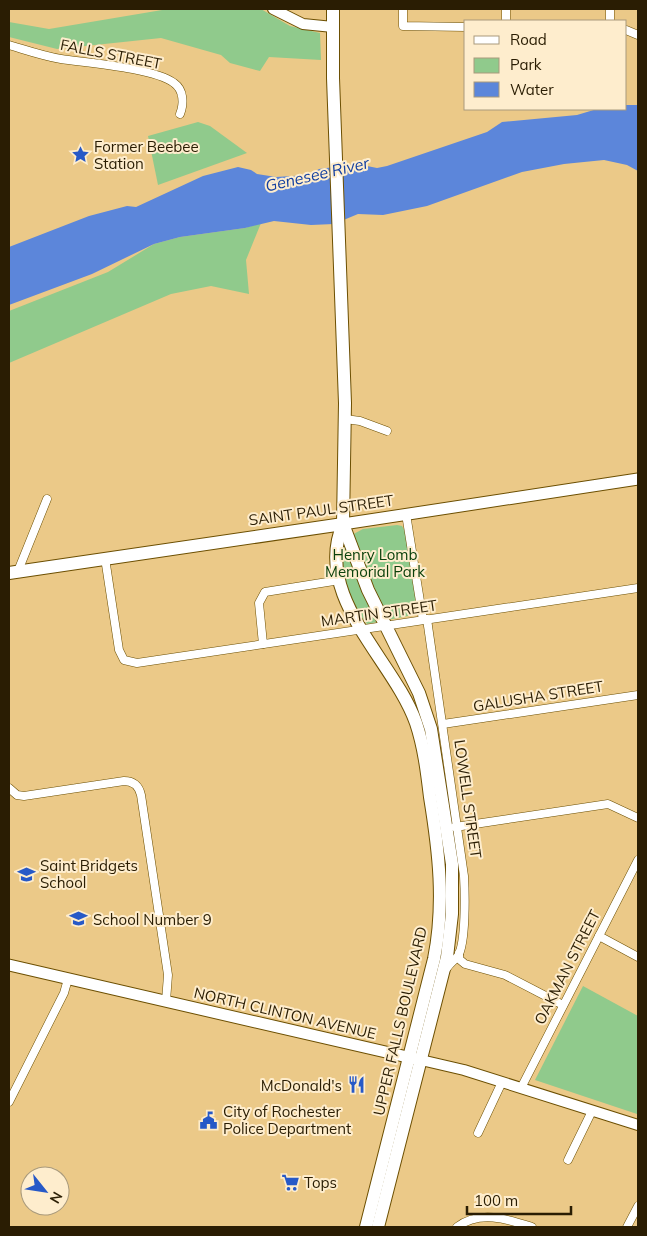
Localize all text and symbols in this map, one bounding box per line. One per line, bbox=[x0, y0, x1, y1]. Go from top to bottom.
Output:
legend bbox=[464, 20, 627, 110]
text: Road bbox=[510, 30, 547, 49]
street label: FALLS STREET bbox=[59, 35, 163, 73]
text: Park bbox=[510, 55, 542, 74]
text: Water bbox=[510, 80, 554, 99]
place label: Former Beebee Station bbox=[94, 137, 199, 173]
place icon: Former Beebee Station bbox=[70, 145, 90, 165]
water label: Genesee River bbox=[263, 152, 372, 196]
street label: SAINT PAUL STREET bbox=[247, 490, 395, 530]
park label: Henry Lomb Memorial Park bbox=[325, 545, 425, 581]
street label: MARTIN STREET bbox=[320, 595, 438, 631]
street label: GALUSHA STREET bbox=[472, 676, 604, 716]
street label: LOWELL STREET bbox=[450, 738, 486, 860]
place label: Saint Bridgets School bbox=[40, 856, 138, 892]
school or university icon: Saint Bridgets School bbox=[16, 864, 36, 884]
street label: OAKMAN STREET bbox=[530, 907, 604, 1027]
school or university icon: School Number 9 bbox=[69, 909, 89, 929]
place label: School Number 9 bbox=[93, 910, 212, 929]
street label: UPPER FALLS BOULEVARD bbox=[369, 925, 431, 1117]
street label: NORTH CLINTON AVENUE bbox=[192, 983, 378, 1043]
restaurant icon: McDonald's bbox=[346, 1075, 366, 1095]
place label: McDonald's bbox=[261, 1076, 342, 1095]
place label: City of Rochester Police Department bbox=[223, 1102, 351, 1138]
public building icon: City of Rochester Police Department bbox=[199, 1110, 219, 1130]
north arrow bbox=[20, 1166, 70, 1216]
supermarket icon: Tops bbox=[280, 1172, 300, 1192]
place label: Tops bbox=[304, 1173, 337, 1192]
scale bar bbox=[467, 1184, 571, 1216]
text: N bbox=[46, 1188, 67, 1207]
text: 100 m bbox=[474, 1191, 518, 1210]

